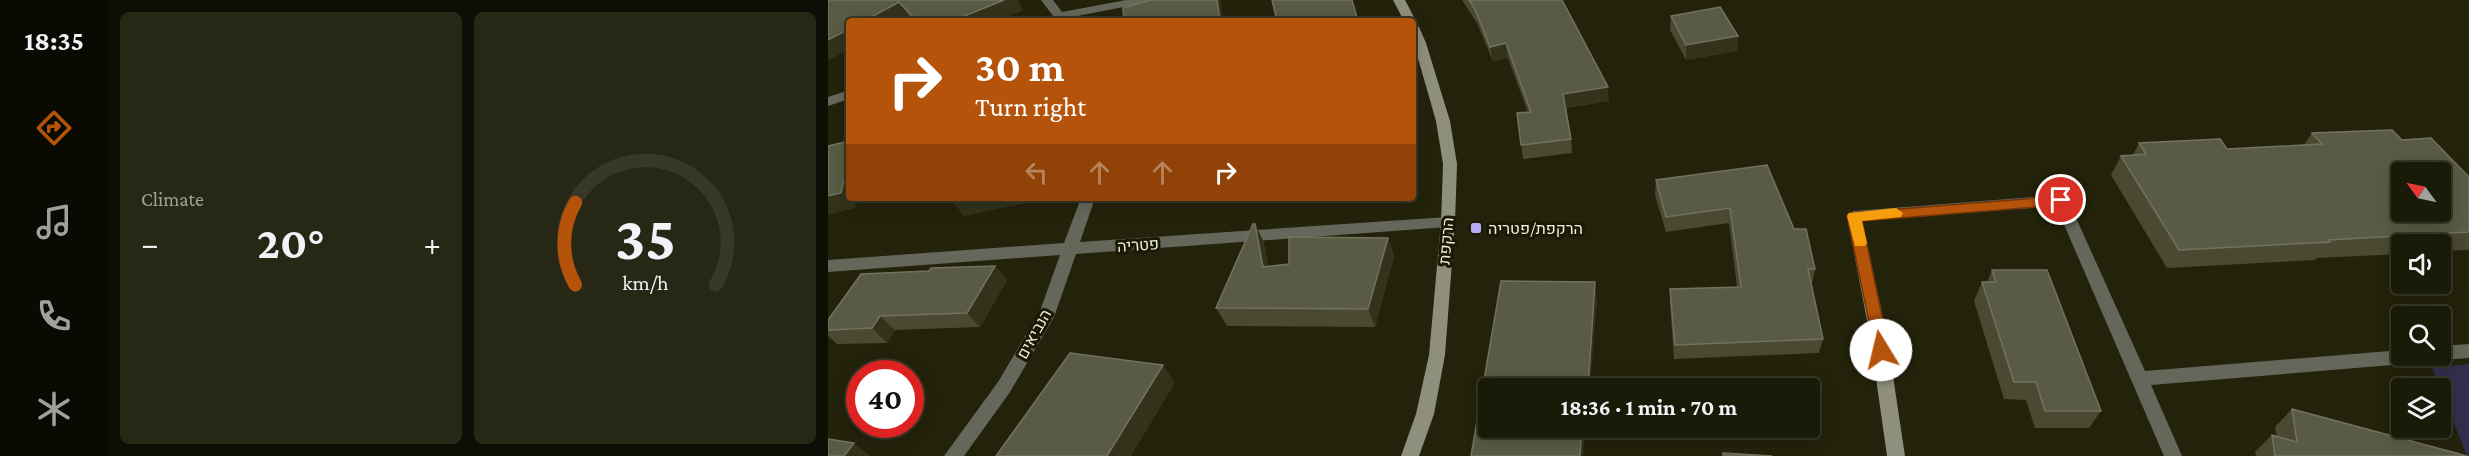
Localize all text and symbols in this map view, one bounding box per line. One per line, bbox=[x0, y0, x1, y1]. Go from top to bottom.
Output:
text: 18:35 bbox=[24, 26, 84, 56]
icon: right bbox=[876, 42, 954, 120]
text: 30 m bbox=[975, 43, 1065, 90]
text: Turn right bbox=[975, 92, 1086, 122]
icon: directions bbox=[33, 107, 75, 149]
icon: left bbox=[1020, 156, 1053, 189]
icon: ahead bbox=[1083, 156, 1116, 189]
icon: ahead bbox=[1146, 156, 1179, 189]
icon: right bbox=[1209, 156, 1242, 189]
north arrow bbox=[2391, 162, 2451, 222]
map controls bbox=[2391, 162, 2451, 438]
pin bbox=[2035, 174, 2086, 225]
icon: arrive bbox=[2044, 183, 2077, 216]
text: Climate bbox=[141, 188, 204, 210]
icon: music bbox=[33, 201, 75, 243]
text: 35 bbox=[614, 203, 676, 272]
street label: הרקפת bbox=[1435, 217, 1457, 265]
text: 20° bbox=[257, 218, 325, 268]
place label: הרקפת/פטריה bbox=[1488, 220, 1583, 237]
marker: הרקפת/פטריה bbox=[1469, 221, 1483, 235]
text: − bbox=[141, 225, 158, 262]
text: + bbox=[424, 225, 441, 262]
button: sound bbox=[2391, 234, 2451, 294]
street label: פטריה bbox=[1116, 235, 1160, 255]
text: km/h bbox=[622, 271, 669, 295]
icon: phone bbox=[33, 295, 75, 337]
street label: הנביאים bbox=[1014, 306, 1054, 362]
button: search bbox=[2391, 306, 2451, 366]
position arrow bbox=[1849, 318, 1913, 382]
speed limit sign: 40 bbox=[846, 360, 924, 438]
button: layers bbox=[2391, 378, 2451, 438]
icon: climate bbox=[33, 388, 75, 430]
text: 18:36 · 1 min · 70 m bbox=[1561, 395, 1737, 420]

